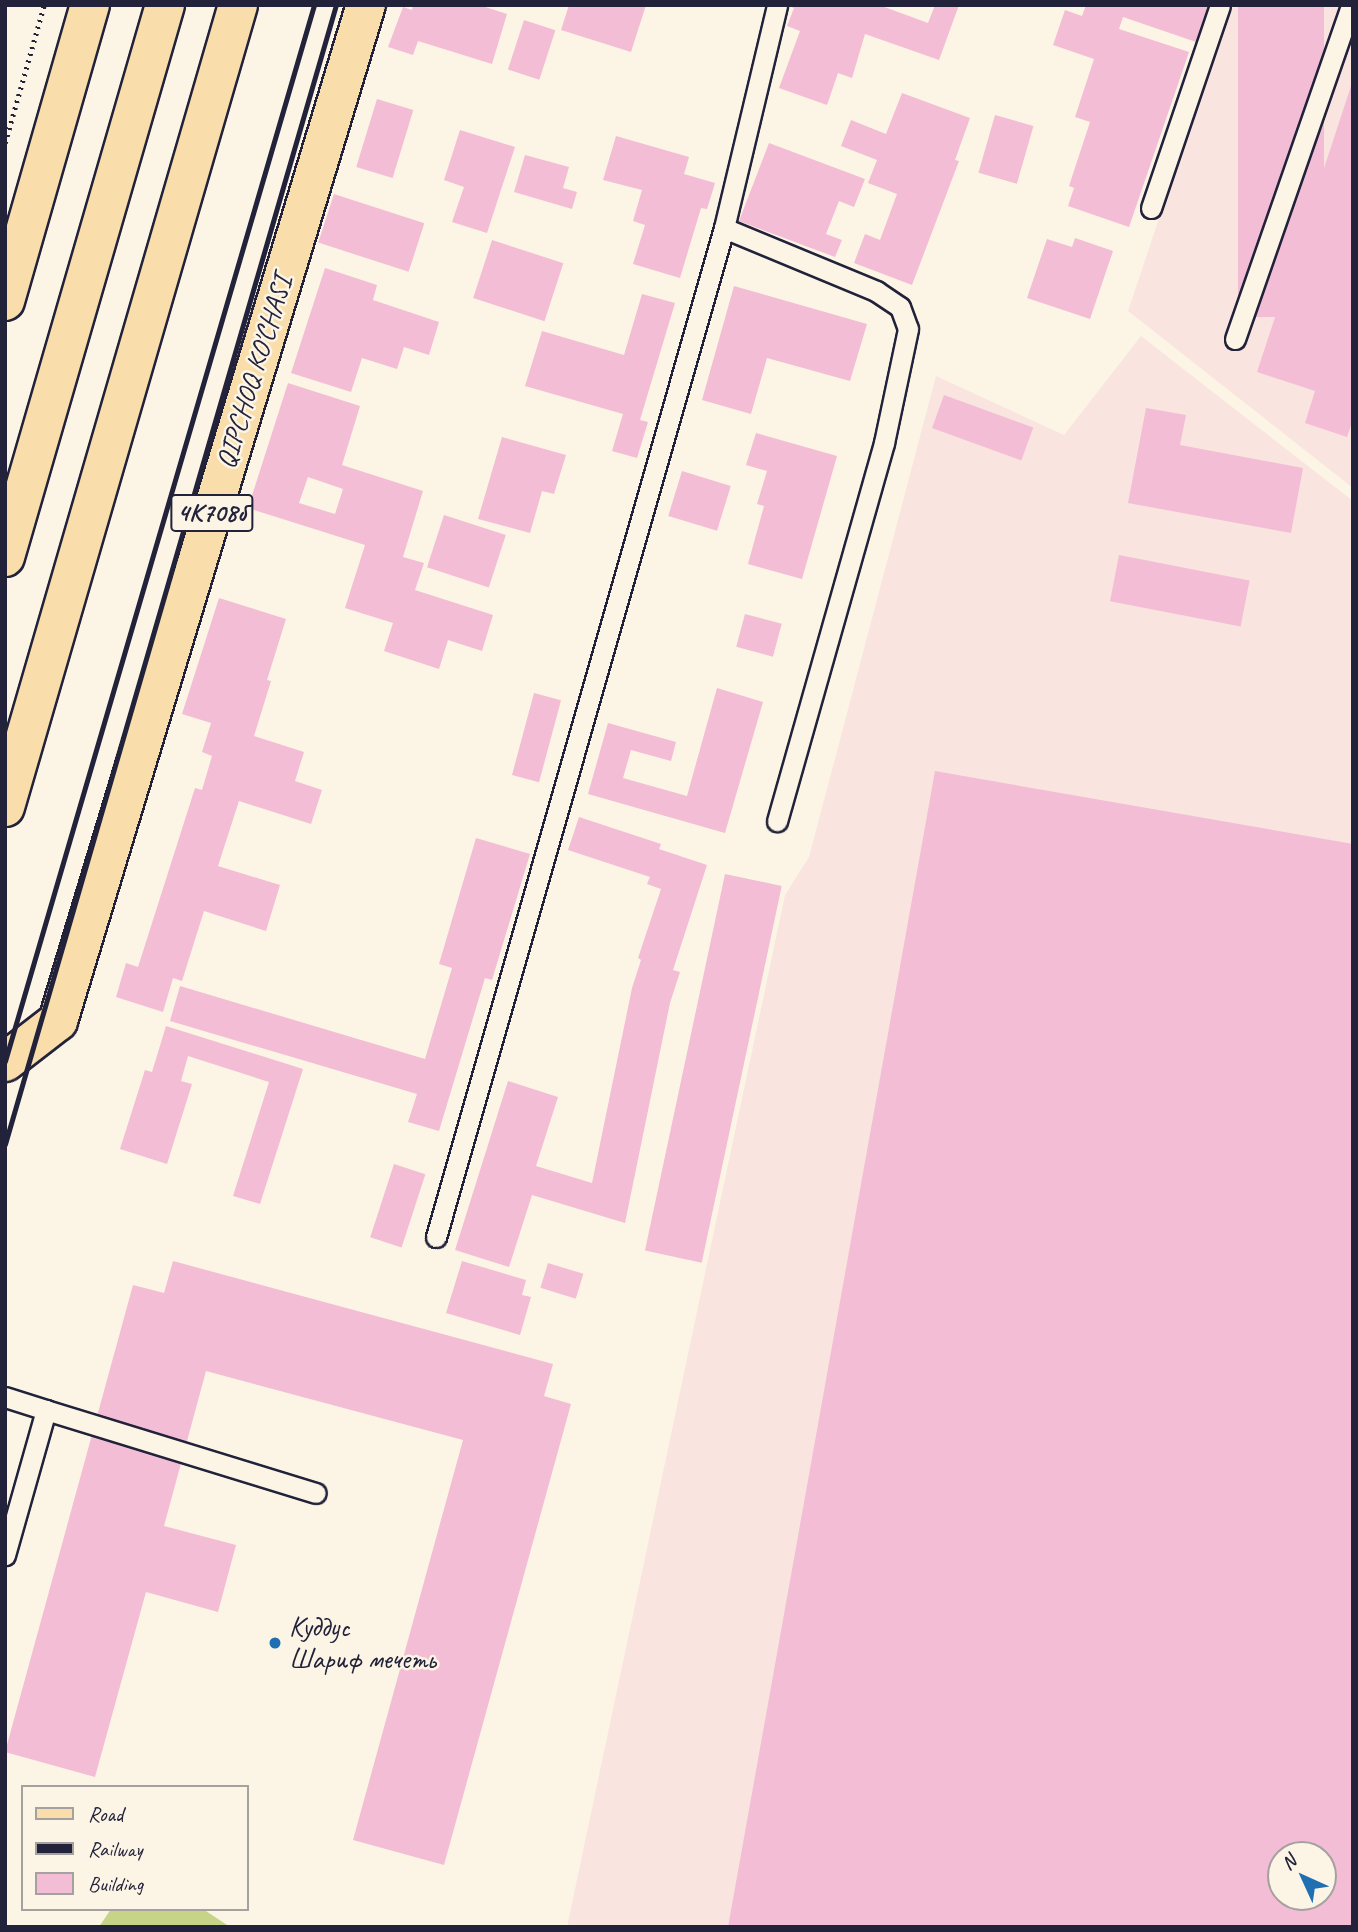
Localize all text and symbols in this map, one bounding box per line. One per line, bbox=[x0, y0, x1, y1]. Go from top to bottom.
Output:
street label: QIPCHOQ KO'CHASI bbox=[209, 271, 299, 473]
road number: 4К708б bbox=[170, 491, 254, 536]
place label: Куддус Шариф мечеть bbox=[289, 1610, 436, 1676]
marker: Куддус Шариф мечеть bbox=[267, 1635, 283, 1651]
legend bbox=[21, 1785, 248, 1911]
text: Road bbox=[88, 1801, 123, 1827]
text: Railway bbox=[88, 1836, 142, 1862]
north arrow bbox=[1267, 1841, 1337, 1911]
text: N bbox=[1276, 1850, 1301, 1875]
text: Building bbox=[88, 1871, 143, 1897]

